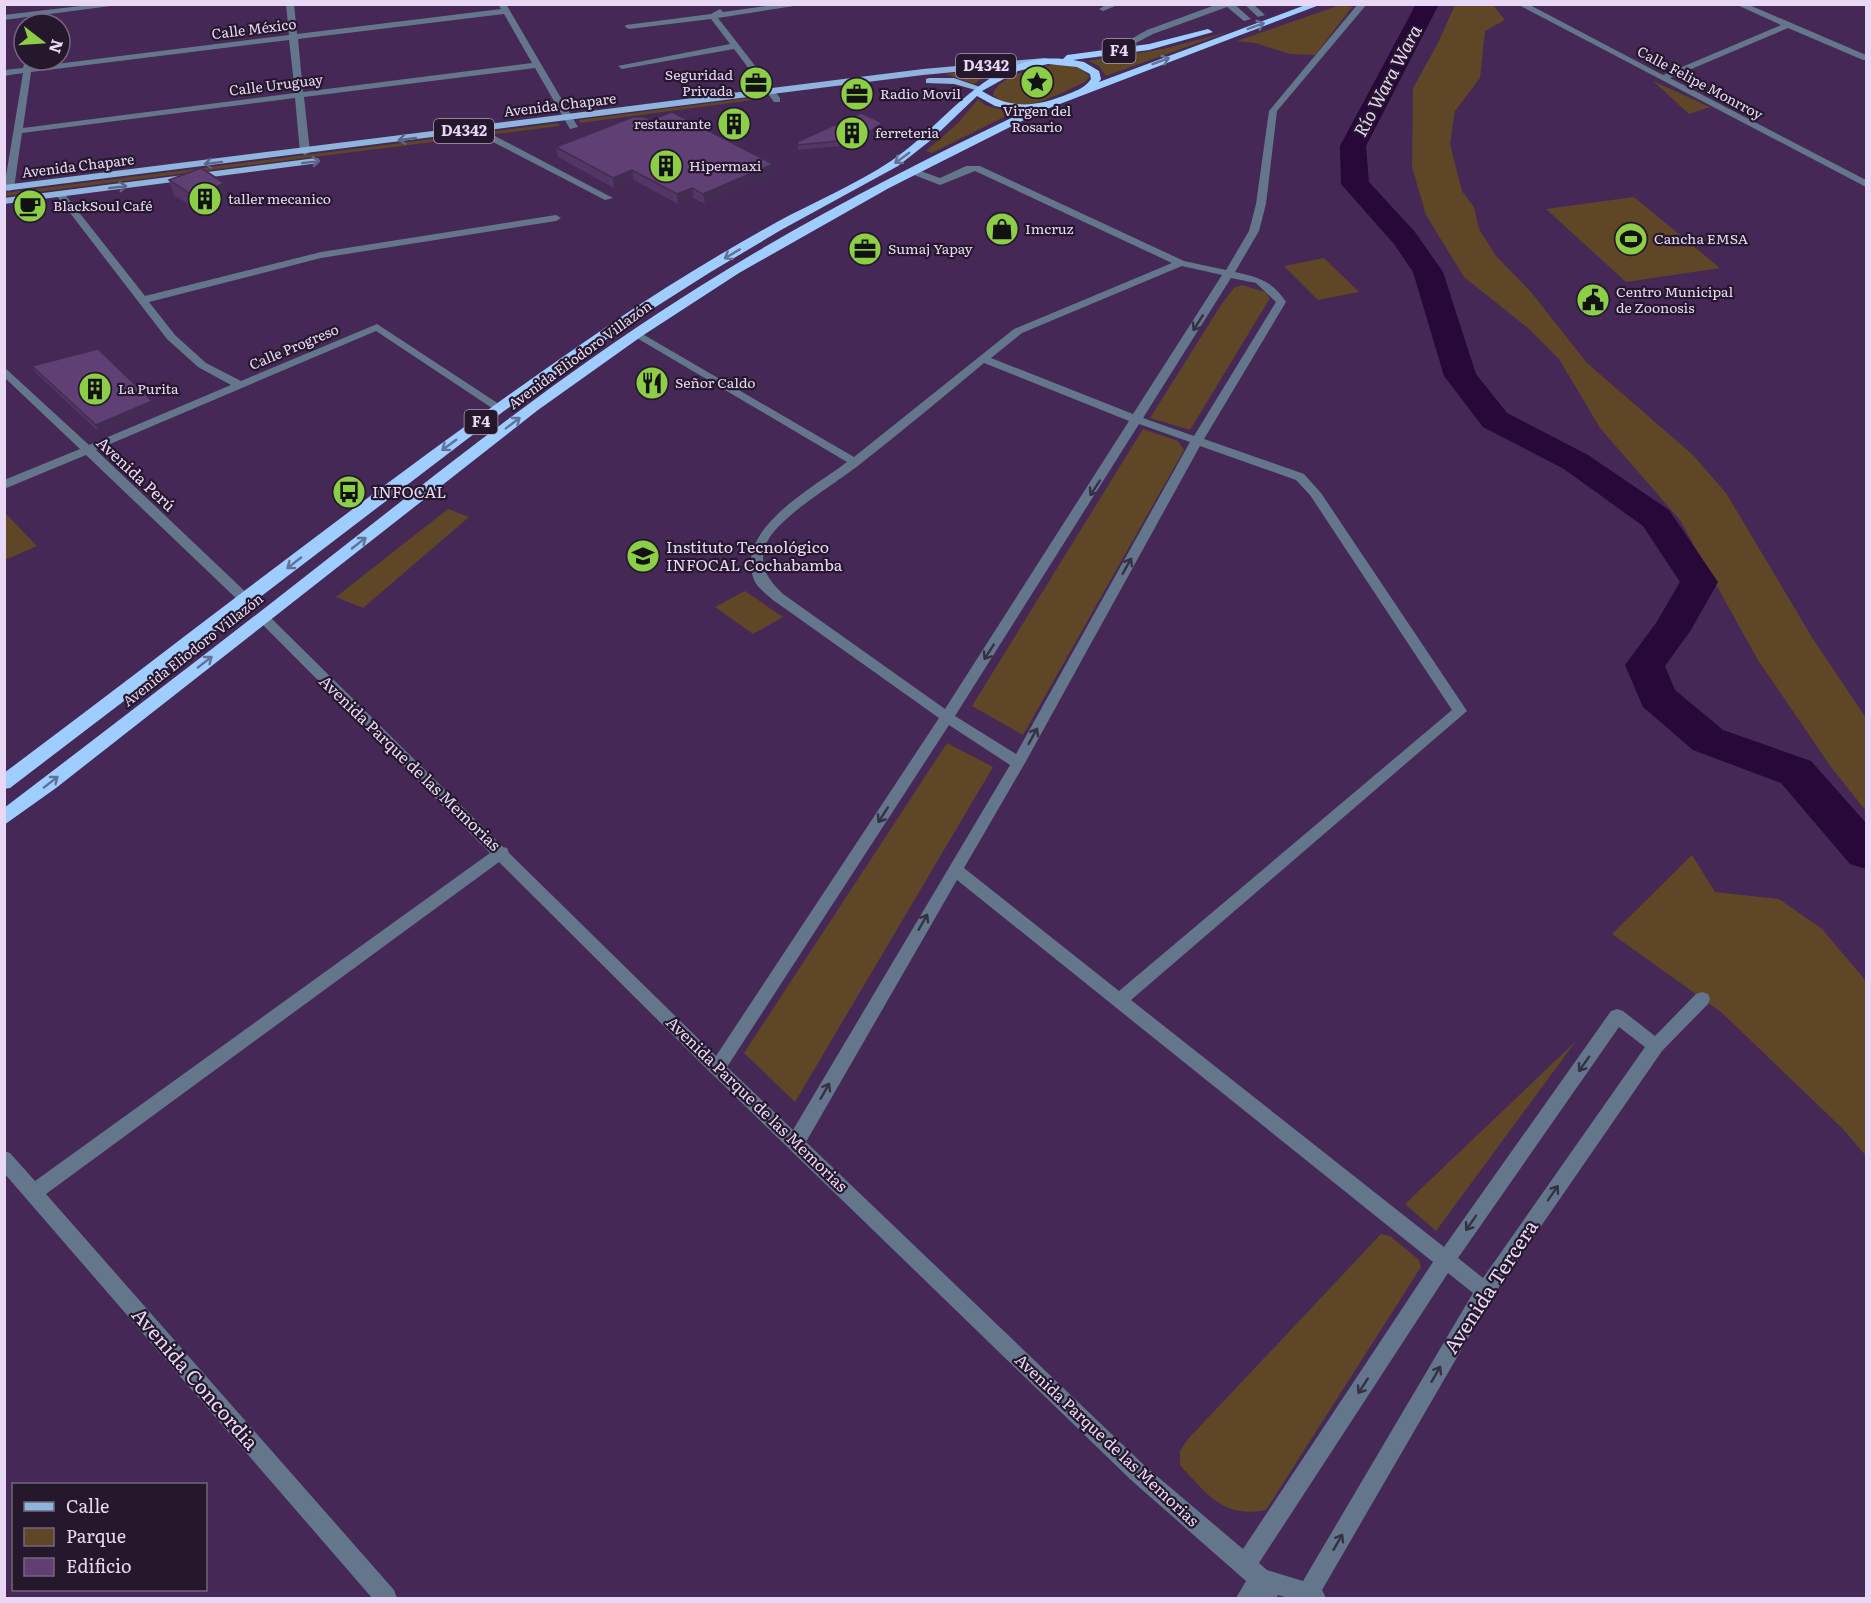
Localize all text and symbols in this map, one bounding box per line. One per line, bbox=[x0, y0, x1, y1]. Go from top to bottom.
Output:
north arrow bbox=[12, 12, 72, 72]
street label: Calle México bbox=[210, 13, 297, 43]
water label: Río Wara Wara bbox=[1346, 19, 1428, 141]
one-way arrow bbox=[1247, 20, 1265, 31]
text: N bbox=[44, 37, 71, 57]
road number: F4 bbox=[1102, 39, 1136, 63]
street label: Calle Felipe Monrroy bbox=[1634, 40, 1768, 124]
road number: D4342 bbox=[956, 54, 1016, 78]
one-way arrow bbox=[1152, 54, 1170, 65]
place label: Seguridad Privada bbox=[665, 64, 733, 100]
place icon: Virgen del Rosario bbox=[1019, 64, 1055, 100]
office icon: Seguridad Privada bbox=[738, 65, 774, 101]
street label: Calle Uruguay bbox=[228, 68, 325, 100]
office icon: Radio Movil bbox=[839, 76, 875, 112]
place label: Radio Movil bbox=[880, 83, 961, 103]
street label: Avenida Chapare bbox=[503, 87, 617, 121]
place label: Virgen del Rosario bbox=[1003, 100, 1071, 136]
building icon: restaurante bbox=[716, 106, 752, 142]
place label: restaurante bbox=[634, 113, 711, 133]
building icon: ferreteria bbox=[834, 115, 870, 151]
road number: D4342 bbox=[434, 119, 494, 143]
place label: ferreteria bbox=[875, 122, 940, 142]
one-way arrow bbox=[397, 133, 417, 144]
street label: Avenida Chapare bbox=[21, 148, 135, 182]
building icon: Hipermaxi bbox=[648, 148, 684, 184]
one-way arrow bbox=[894, 152, 910, 164]
place label: Hipermaxi bbox=[689, 155, 762, 175]
one-way arrow bbox=[301, 156, 321, 167]
one-way arrow bbox=[204, 158, 224, 169]
one-way arrow bbox=[108, 181, 127, 192]
building icon: taller mecanico bbox=[187, 181, 223, 217]
cafe icon: BlackSoul Café bbox=[12, 188, 48, 224]
place label: taller mecanico bbox=[228, 188, 331, 208]
place label: BlackSoul Café bbox=[53, 195, 152, 215]
shop icon: Imcruz bbox=[984, 211, 1020, 247]
place label: Imcruz bbox=[1025, 218, 1074, 238]
sports icon: Cancha EMSA bbox=[1613, 221, 1649, 257]
place label: Cancha EMSA bbox=[1654, 228, 1749, 248]
office icon: Sumaj Yapay bbox=[847, 231, 883, 267]
place label: Sumaj Yapay bbox=[888, 238, 974, 258]
one-way arrow bbox=[724, 248, 741, 260]
place label: Centro Municipal de Zoonosis bbox=[1616, 281, 1734, 317]
public building icon: Centro Municipal de Zoonosis bbox=[1575, 282, 1611, 318]
street label: Avenida Eliodoro Villazón bbox=[503, 295, 655, 413]
one-way arrow bbox=[1192, 314, 1204, 331]
street label: Calle Progreso bbox=[246, 318, 341, 374]
restaurant icon: Señor Caldo bbox=[634, 365, 670, 401]
building icon: La Purita bbox=[77, 371, 113, 407]
place label: Señor Caldo bbox=[675, 372, 756, 392]
place label: La Purita bbox=[118, 378, 179, 398]
road number: F4 bbox=[464, 410, 498, 434]
one-way arrow bbox=[505, 417, 521, 430]
street label: Avenida Perú bbox=[92, 430, 182, 516]
one-way arrow bbox=[441, 439, 457, 451]
bus stop icon: INFOCAL bbox=[331, 474, 367, 510]
place label: INFOCAL bbox=[372, 479, 447, 503]
one-way arrow bbox=[1088, 479, 1100, 496]
place label: Instituto Tecnológico INFOCAL Cochabamba bbox=[666, 534, 843, 576]
one-way arrow bbox=[350, 536, 366, 549]
school or university icon: Instituto Tecnológico INFOCAL Cochabamba bbox=[625, 538, 661, 574]
one-way arrow bbox=[286, 557, 302, 570]
one-way arrow bbox=[1122, 558, 1134, 575]
street label: Avenida Eliodoro Villazón bbox=[118, 588, 267, 710]
one-way arrow bbox=[983, 643, 995, 660]
one-way arrow bbox=[197, 656, 213, 669]
street label: Avenida Parque de las Memorias bbox=[315, 669, 507, 856]
one-way arrow bbox=[1028, 728, 1039, 746]
one-way arrow bbox=[42, 775, 58, 788]
one-way arrow bbox=[877, 807, 889, 823]
one-way arrow bbox=[917, 914, 929, 931]
street label: Avenida Parque de las Memorias bbox=[662, 1010, 854, 1197]
one-way arrow bbox=[1578, 1056, 1590, 1072]
one-way arrow bbox=[819, 1083, 831, 1100]
one-way arrow bbox=[1547, 1185, 1559, 1201]
street label: Avenida Tercera bbox=[1435, 1213, 1544, 1359]
one-way arrow bbox=[1465, 1215, 1477, 1231]
street label: Avenida Concordia bbox=[126, 1300, 267, 1456]
street label: Avenida Parque de las Memorias bbox=[1010, 1347, 1205, 1531]
one-way arrow bbox=[1430, 1366, 1442, 1383]
one-way arrow bbox=[1357, 1377, 1369, 1393]
legend bbox=[12, 1483, 207, 1591]
text: Calle bbox=[66, 1492, 109, 1519]
text: Parque bbox=[66, 1522, 126, 1549]
one-way arrow bbox=[1332, 1534, 1344, 1551]
text: Edificio bbox=[66, 1552, 132, 1579]

